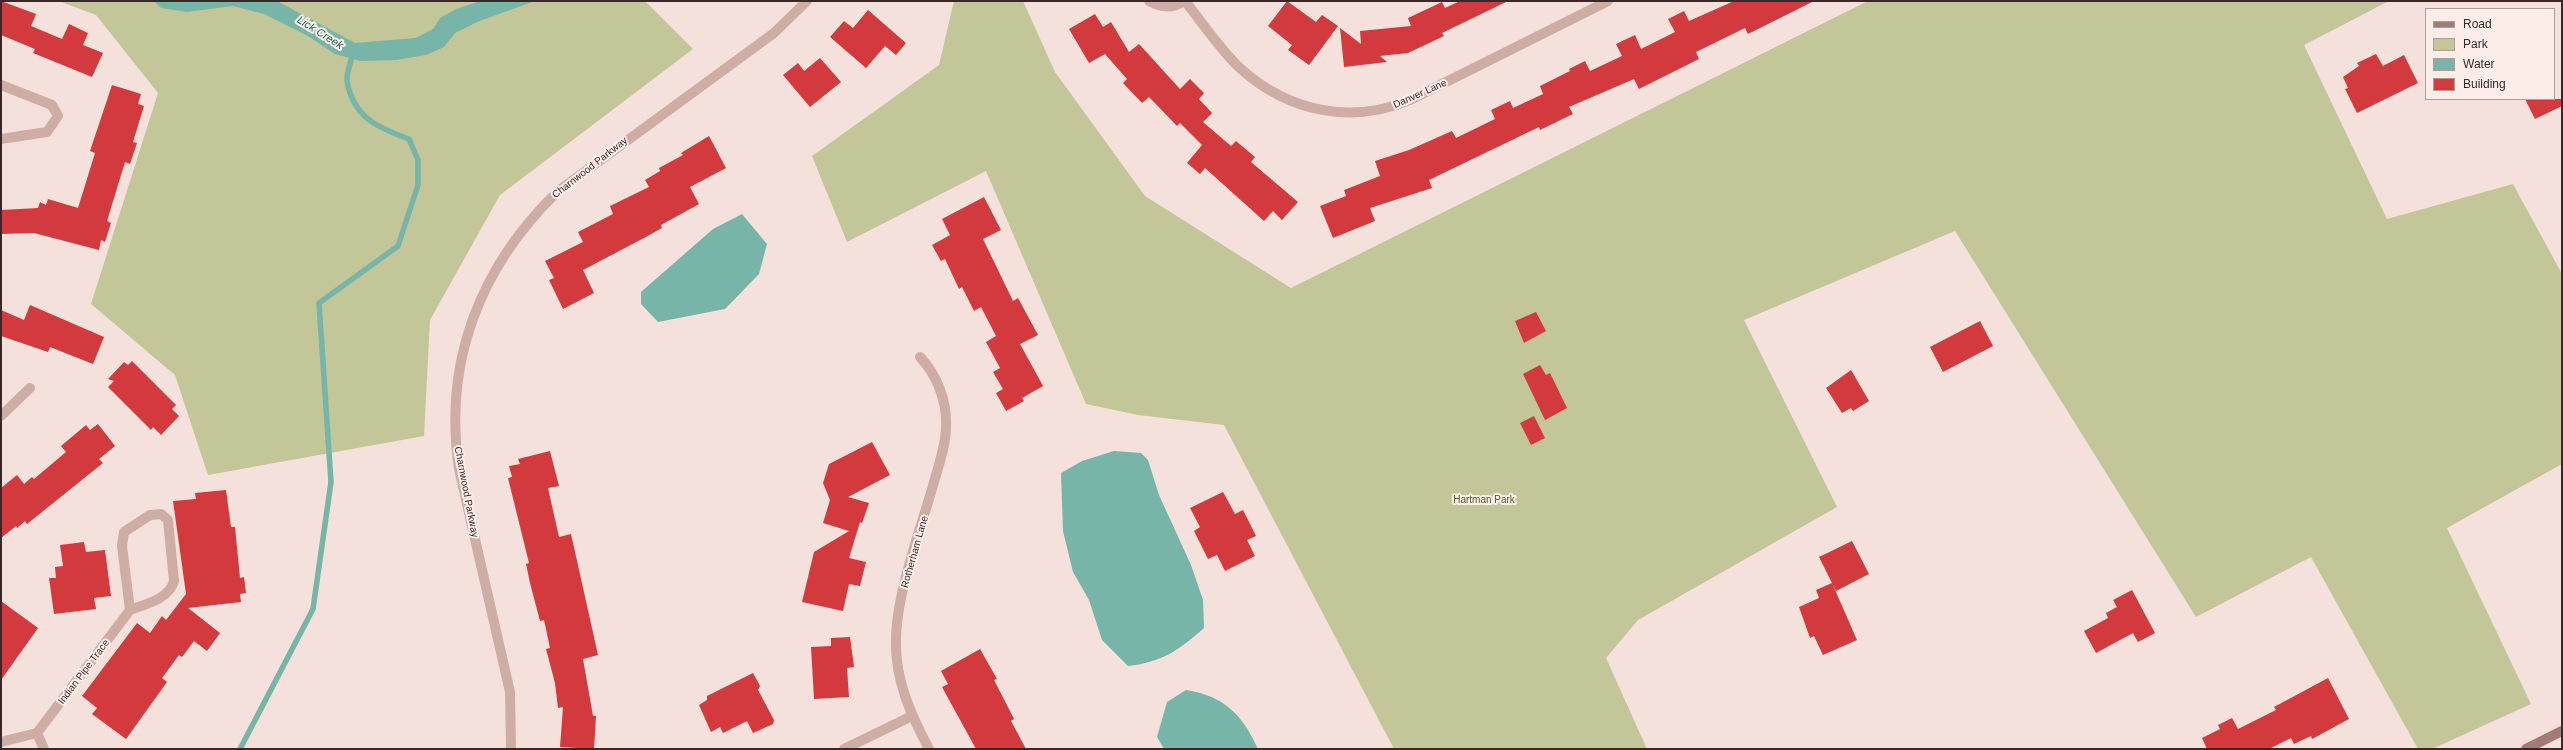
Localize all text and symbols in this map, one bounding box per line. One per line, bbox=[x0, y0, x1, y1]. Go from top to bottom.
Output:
legend bbox=[2425, 8, 2555, 100]
water label: Lick Creek bbox=[294, 14, 346, 52]
text: Road bbox=[2463, 17, 2492, 31]
text: Park bbox=[2463, 37, 2488, 51]
text: Water bbox=[2463, 57, 2495, 71]
street label: Danver Lane bbox=[1391, 77, 1449, 111]
text: Building bbox=[2463, 77, 2506, 91]
street label: Charnwood Parkway bbox=[550, 135, 630, 201]
street label: Charnwood Parkway bbox=[451, 446, 481, 538]
park label: Hartman Park bbox=[1453, 494, 1515, 506]
street label: Rotherham Lane bbox=[899, 515, 931, 589]
street label: Indian Pipe Trace bbox=[56, 637, 112, 707]

